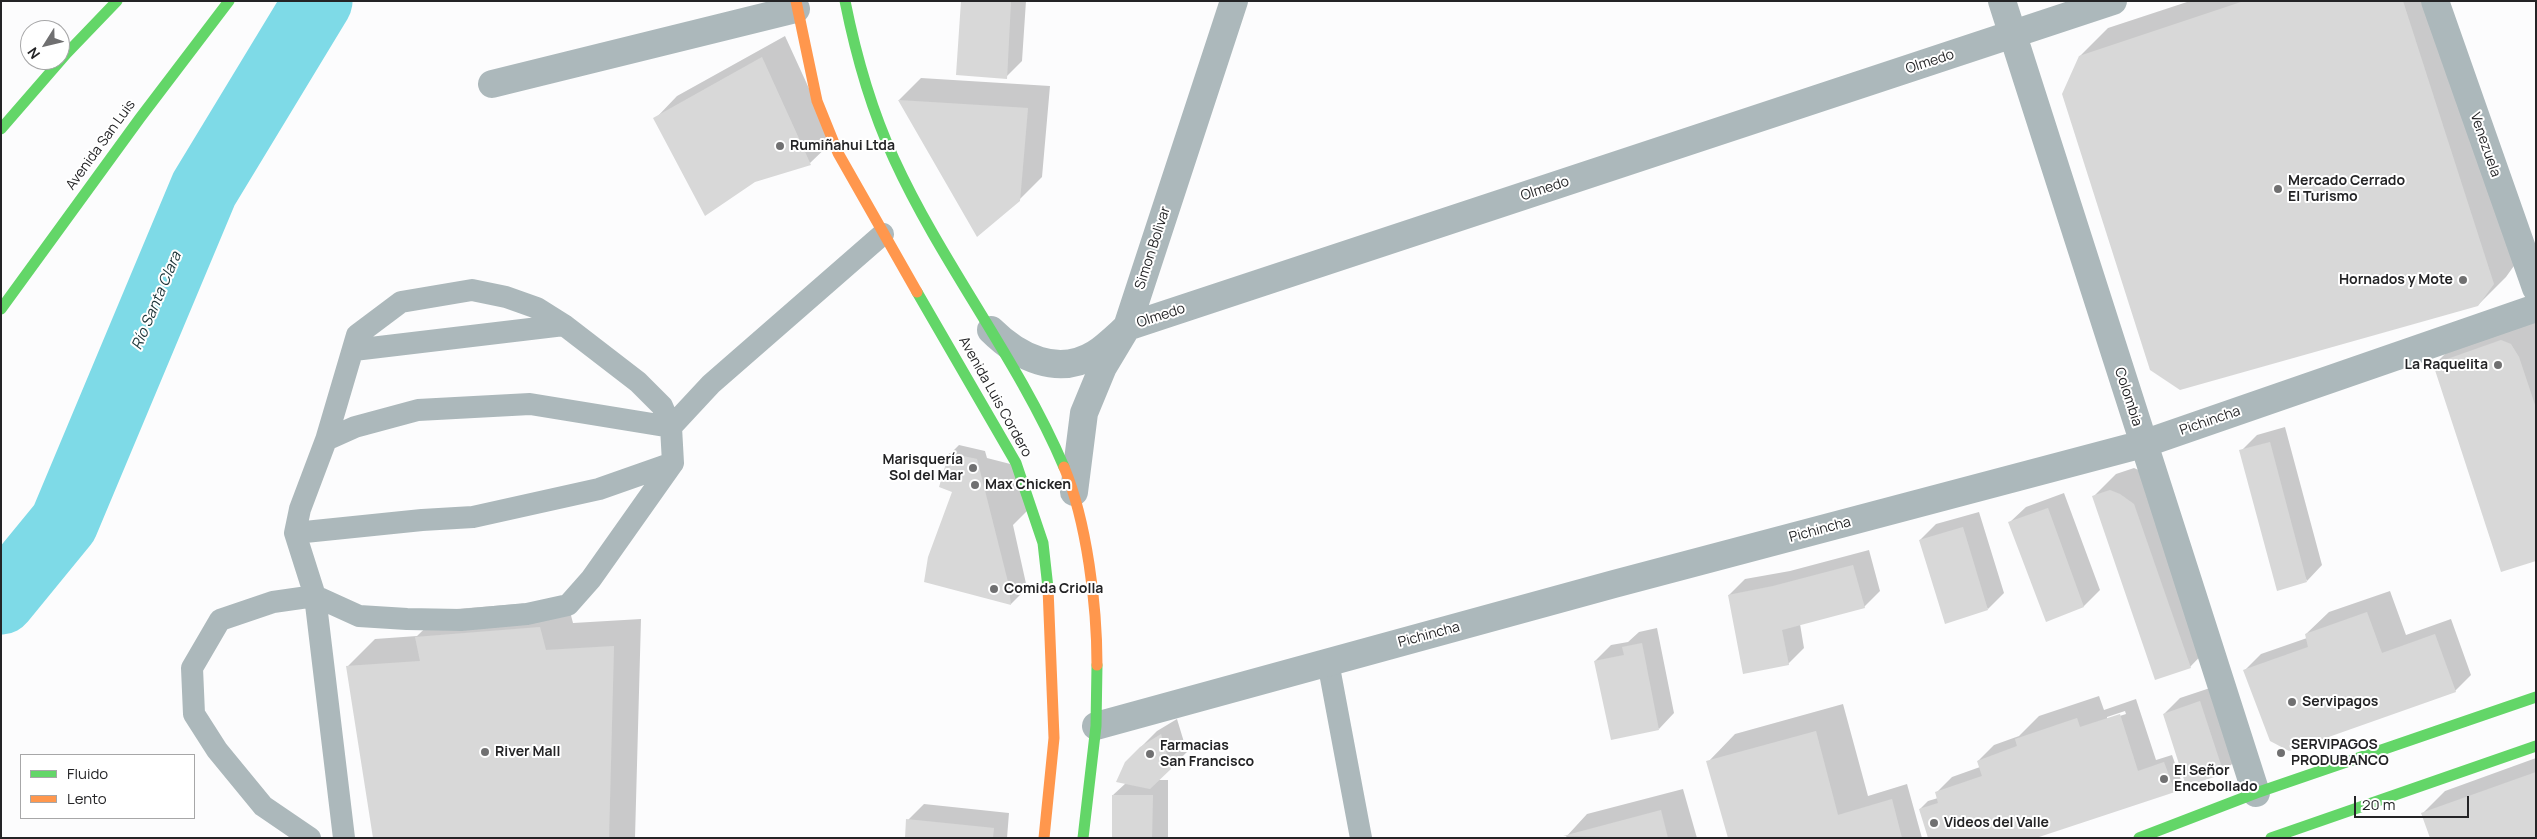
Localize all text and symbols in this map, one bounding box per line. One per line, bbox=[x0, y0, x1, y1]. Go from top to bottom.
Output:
north arrow bbox=[20, 20, 70, 70]
text: N bbox=[23, 44, 44, 63]
street label: Olmedo bbox=[1904, 46, 1956, 78]
street label: Avenida San Luis bbox=[63, 97, 139, 193]
street label: Venezuela bbox=[2466, 111, 2504, 179]
place label: Rumiñahui Ltda bbox=[790, 138, 895, 154]
marker: Rumiñahui Ltda bbox=[774, 140, 786, 152]
street label: Olmedo bbox=[1519, 173, 1571, 205]
place label: Mercado Cerrado El Turismo bbox=[2288, 173, 2405, 206]
marker: Mercado Cerrado El Turismo bbox=[2272, 183, 2284, 195]
street label: Simon Bolìvar bbox=[1132, 204, 1174, 292]
water label: Río Santa Clara bbox=[128, 249, 186, 353]
place label: Hornados y Mote bbox=[2339, 272, 2453, 288]
marker: Hornados y Mote bbox=[2457, 274, 2469, 286]
street label: Olmedo bbox=[1135, 300, 1187, 332]
street label: Avenida Luis Cordero bbox=[955, 334, 1035, 460]
place label: La Raquelita bbox=[2405, 357, 2488, 373]
marker: La Raquelita bbox=[2492, 359, 2504, 371]
street label: Colombia bbox=[2111, 365, 2145, 429]
street label: Pichincha bbox=[2177, 403, 2243, 439]
place label: Marisquería Sol del Mar bbox=[882, 452, 963, 484]
marker: Marisquería Sol del Mar bbox=[967, 462, 979, 474]
place label: Max Chicken bbox=[985, 477, 1071, 493]
marker: Max Chicken bbox=[969, 479, 981, 491]
street label: Pichincha bbox=[1787, 514, 1853, 546]
place label: Comida Criolla bbox=[1004, 581, 1103, 597]
marker: Comida Criolla bbox=[988, 583, 1000, 595]
street label: Pichincha bbox=[1396, 619, 1462, 651]
place label: Servipagos bbox=[2302, 694, 2378, 710]
marker: Servipagos bbox=[2286, 696, 2298, 708]
place label: SERVIPAGOS PRODUBANCO bbox=[2291, 737, 2389, 770]
place label: Farmacias San Francisco bbox=[1160, 738, 1254, 770]
place label: River Mall bbox=[495, 744, 560, 760]
marker: River Mall bbox=[479, 746, 491, 758]
marker: SERVIPAGOS PRODUBANCO bbox=[2275, 747, 2287, 759]
marker: Farmacias San Francisco bbox=[1144, 748, 1156, 760]
legend bbox=[20, 754, 195, 819]
text: Fluido bbox=[67, 763, 108, 784]
place label: El Señor Encebollado bbox=[2174, 763, 2258, 796]
marker: El Señor Encebollado bbox=[2158, 773, 2170, 785]
scale bar bbox=[2357, 786, 2472, 818]
text: Lento bbox=[67, 788, 107, 809]
text: 20 m bbox=[2362, 794, 2395, 815]
place label: Videos del Valle bbox=[1944, 815, 2049, 831]
marker: Videos del Valle bbox=[1928, 817, 1940, 829]

